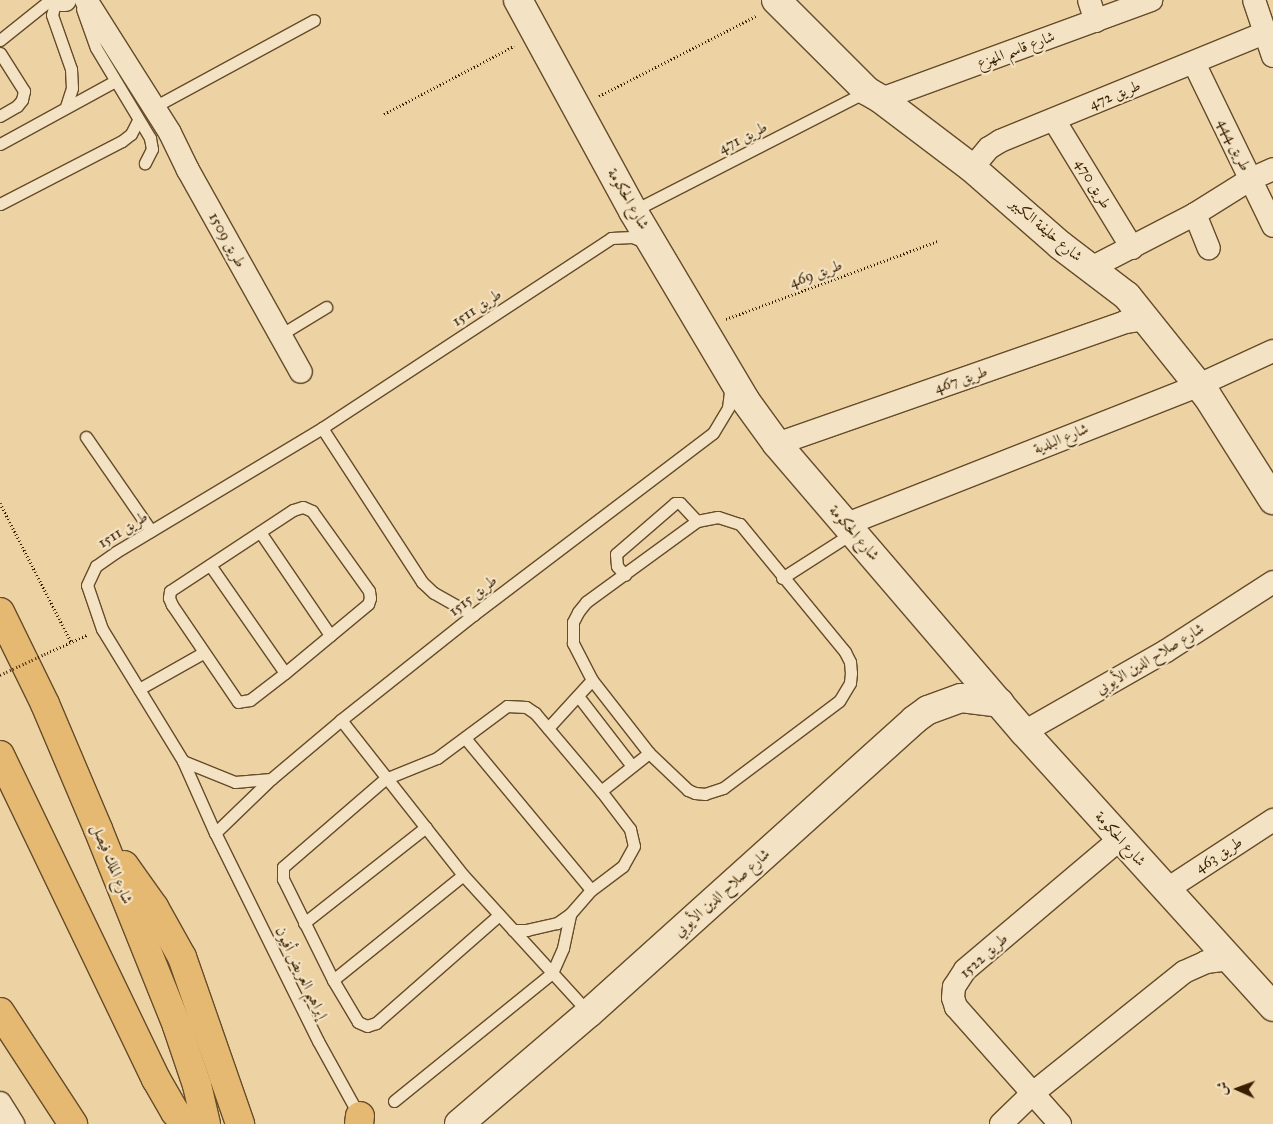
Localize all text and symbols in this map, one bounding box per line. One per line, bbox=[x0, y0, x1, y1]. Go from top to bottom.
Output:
street label: شارع قاسم المهزع bbox=[975, 28, 1057, 72]
street label: طريق 472 bbox=[1087, 77, 1143, 113]
street label: طريق 444 bbox=[1214, 116, 1254, 174]
street label: طريق 471 bbox=[716, 118, 770, 158]
street label: طريق 470 bbox=[1071, 156, 1115, 212]
street label: شارع الحكومة bbox=[603, 165, 653, 233]
street label: شارع خليفة الكبير bbox=[1006, 195, 1086, 265]
street label: طريق 1509 bbox=[205, 209, 249, 271]
street label: طريق 469 bbox=[787, 256, 845, 292]
street label: طريق 1511 bbox=[449, 285, 505, 331]
street label: طريق 467 bbox=[932, 363, 990, 397]
street label: شارع البلدية bbox=[1031, 420, 1091, 458]
street label: شارع الحكومة bbox=[825, 502, 883, 564]
street label: طريق 1511 bbox=[95, 508, 151, 552]
street label: طريق 1515 bbox=[445, 572, 501, 620]
street label: شارع صلاح الدين الأيوبي bbox=[1093, 620, 1207, 698]
street label: شارع الحكومة bbox=[1091, 808, 1149, 870]
street label: شارع الملك فيصل bbox=[88, 821, 136, 907]
street label: طريق 463 bbox=[1192, 833, 1246, 877]
street label: شارع صلاح الدين الأيوبي bbox=[670, 845, 774, 941]
street label: إبراهيم العريض أفيون bbox=[271, 924, 331, 1022]
street label: طريق 1522 bbox=[956, 930, 1012, 982]
north arrow bbox=[1213, 1064, 1263, 1114]
text: ش bbox=[1214, 1081, 1231, 1096]

